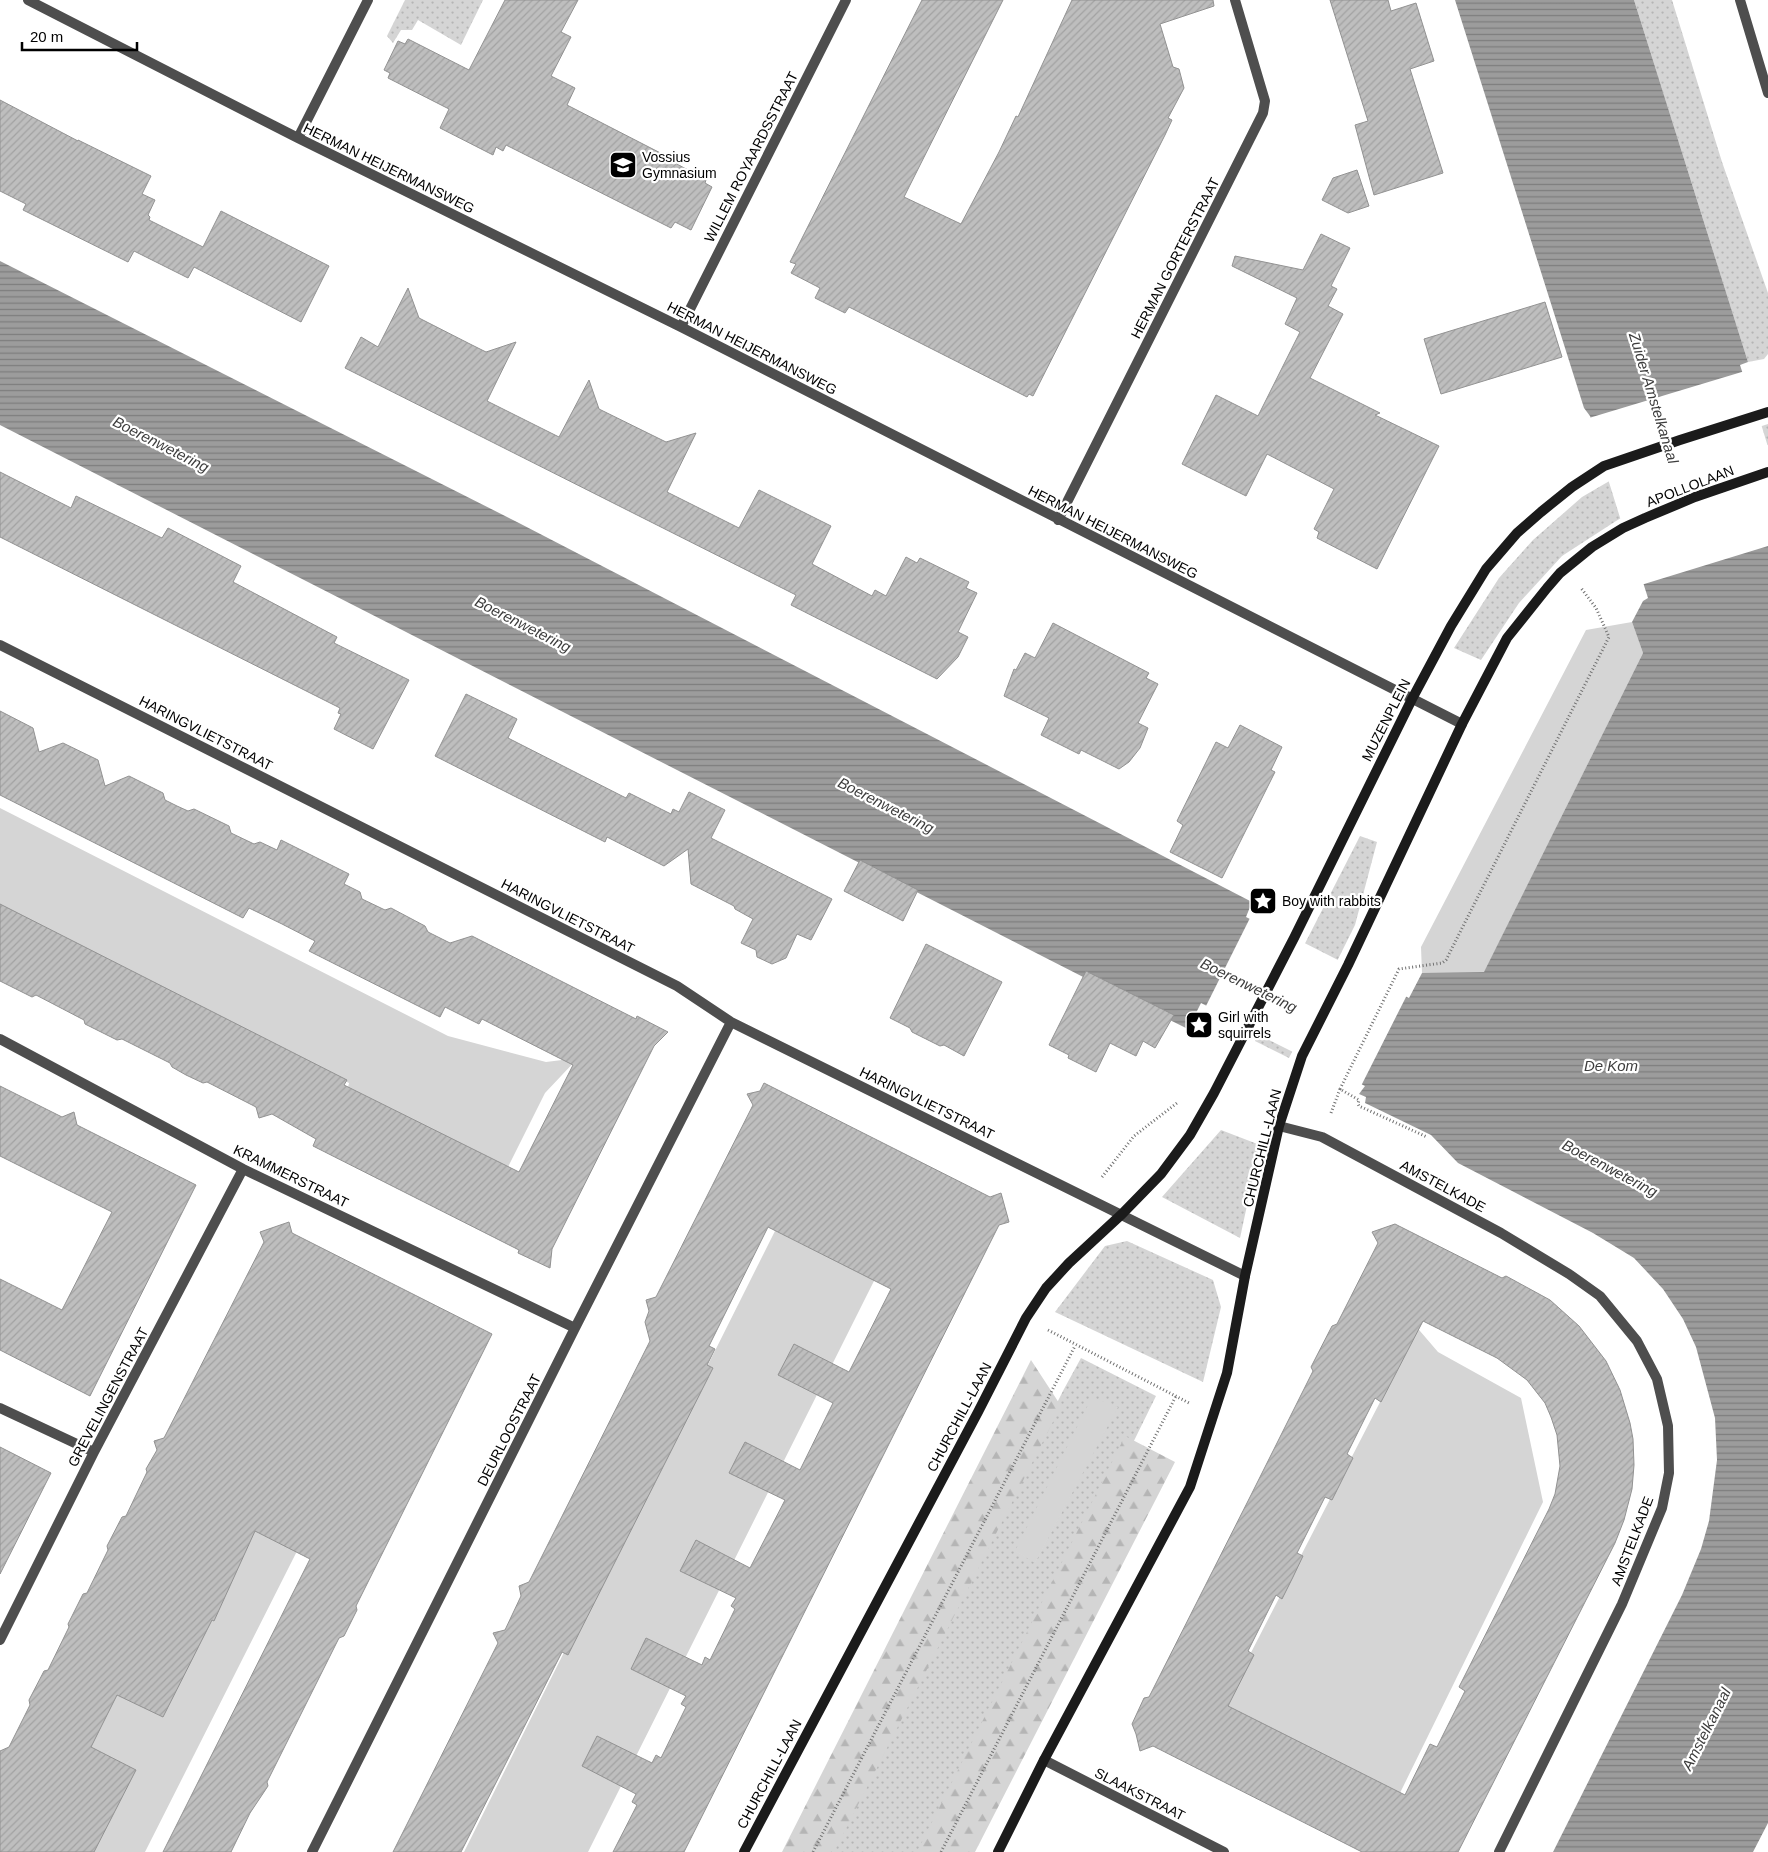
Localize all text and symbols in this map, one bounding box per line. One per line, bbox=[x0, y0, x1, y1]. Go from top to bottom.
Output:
scale bar bbox=[22, 20, 138, 52]
text: 20 m bbox=[30, 28, 63, 45]
street label: WILLEM ROYAARDSSTRAAT bbox=[701, 69, 801, 245]
street label: HERMAN HEIJERMANSWEG bbox=[301, 120, 477, 216]
place label: Vossius Gymnasium bbox=[642, 149, 717, 181]
school or university icon: Vossius Gymnasium bbox=[608, 150, 638, 180]
street label: HERMAN GORTERSTRAAT bbox=[1127, 175, 1223, 341]
street label: HERMAN HEIJERMANSWEG bbox=[665, 298, 839, 398]
water label: Zuider Amstelkanaal bbox=[1626, 329, 1682, 466]
water label: Boerenwetering bbox=[110, 413, 212, 476]
street label: APOLLOLAAN bbox=[1644, 462, 1736, 510]
street label: HERMAN HEIJERMANSWEG bbox=[1026, 482, 1200, 582]
water label: Boerenwetering bbox=[472, 593, 574, 656]
street label: MUZENPLEIN bbox=[1358, 676, 1414, 764]
street label: HARINGVLIETSTRAAT bbox=[137, 692, 276, 774]
water label: Boerenwetering bbox=[835, 774, 937, 837]
street label: HARINGVLIETSTRAAT bbox=[499, 875, 638, 957]
place icon: Boy with rabbits bbox=[1248, 886, 1278, 916]
place label: Boy with rabbits bbox=[1282, 893, 1381, 909]
water label: Boerenwetering bbox=[1198, 954, 1301, 1016]
place label: Girl with squirrels bbox=[1218, 1009, 1271, 1041]
place icon: Girl with squirrels bbox=[1184, 1010, 1214, 1040]
water label: De Kom bbox=[1584, 1057, 1638, 1074]
street label: HARINGVLIETSTRAAT bbox=[857, 1063, 997, 1143]
street label: CHURCHILL-LAAN bbox=[1240, 1087, 1284, 1209]
water label: Boerenwetering bbox=[1560, 1136, 1661, 1200]
street label: KRAMMERSTRAAT bbox=[231, 1141, 351, 1211]
street label: AMSTELKADE bbox=[1398, 1157, 1488, 1215]
street label: GREVELINGENSTRAAT bbox=[64, 1324, 152, 1469]
street label: CHURCHILL-LAAN bbox=[923, 1360, 995, 1474]
street label: DEURLOOSTRAAT bbox=[474, 1371, 544, 1489]
street label: AMSTELKADE bbox=[1608, 1494, 1656, 1588]
water label: Amstelkanaal bbox=[1678, 1684, 1734, 1774]
street label: CHURCHILL-LAAN bbox=[733, 1717, 805, 1831]
street label: SLAAKSTRAAT bbox=[1092, 1764, 1188, 1824]

